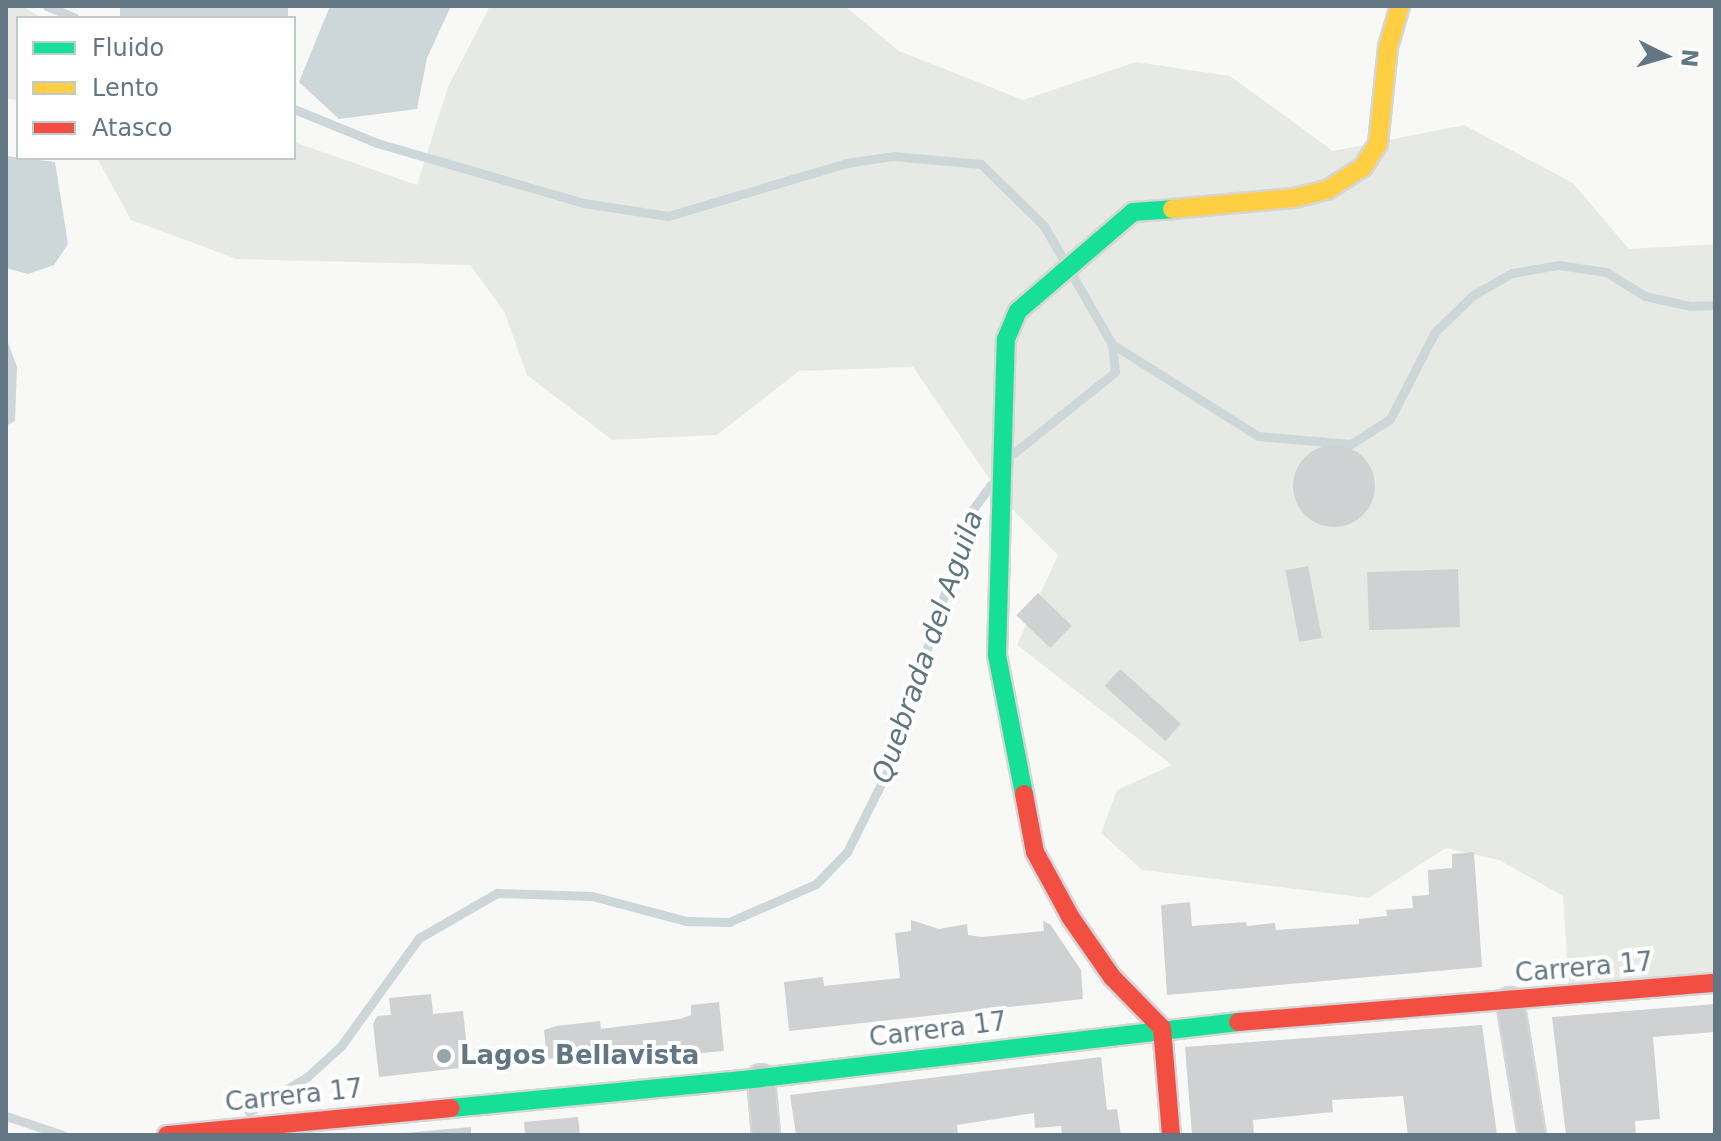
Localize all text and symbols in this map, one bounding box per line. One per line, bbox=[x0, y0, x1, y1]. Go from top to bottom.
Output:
legend bbox=[16, 16, 296, 160]
north arrow bbox=[1625, 16, 1705, 96]
text: Fluido bbox=[92, 34, 164, 62]
text: N bbox=[1676, 48, 1703, 68]
text: Lento bbox=[92, 74, 159, 102]
text: Atasco bbox=[92, 114, 173, 142]
water label: Quebrada del Aguila bbox=[866, 506, 990, 788]
street label: Carrera 17 bbox=[1514, 946, 1654, 990]
street label: Carrera 17 bbox=[867, 1006, 1009, 1054]
place label: Lagos Bellavista bbox=[460, 1040, 699, 1072]
marker: Lagos Bellavista bbox=[435, 1047, 453, 1065]
street label: Carrera 17 bbox=[224, 1073, 364, 1119]

